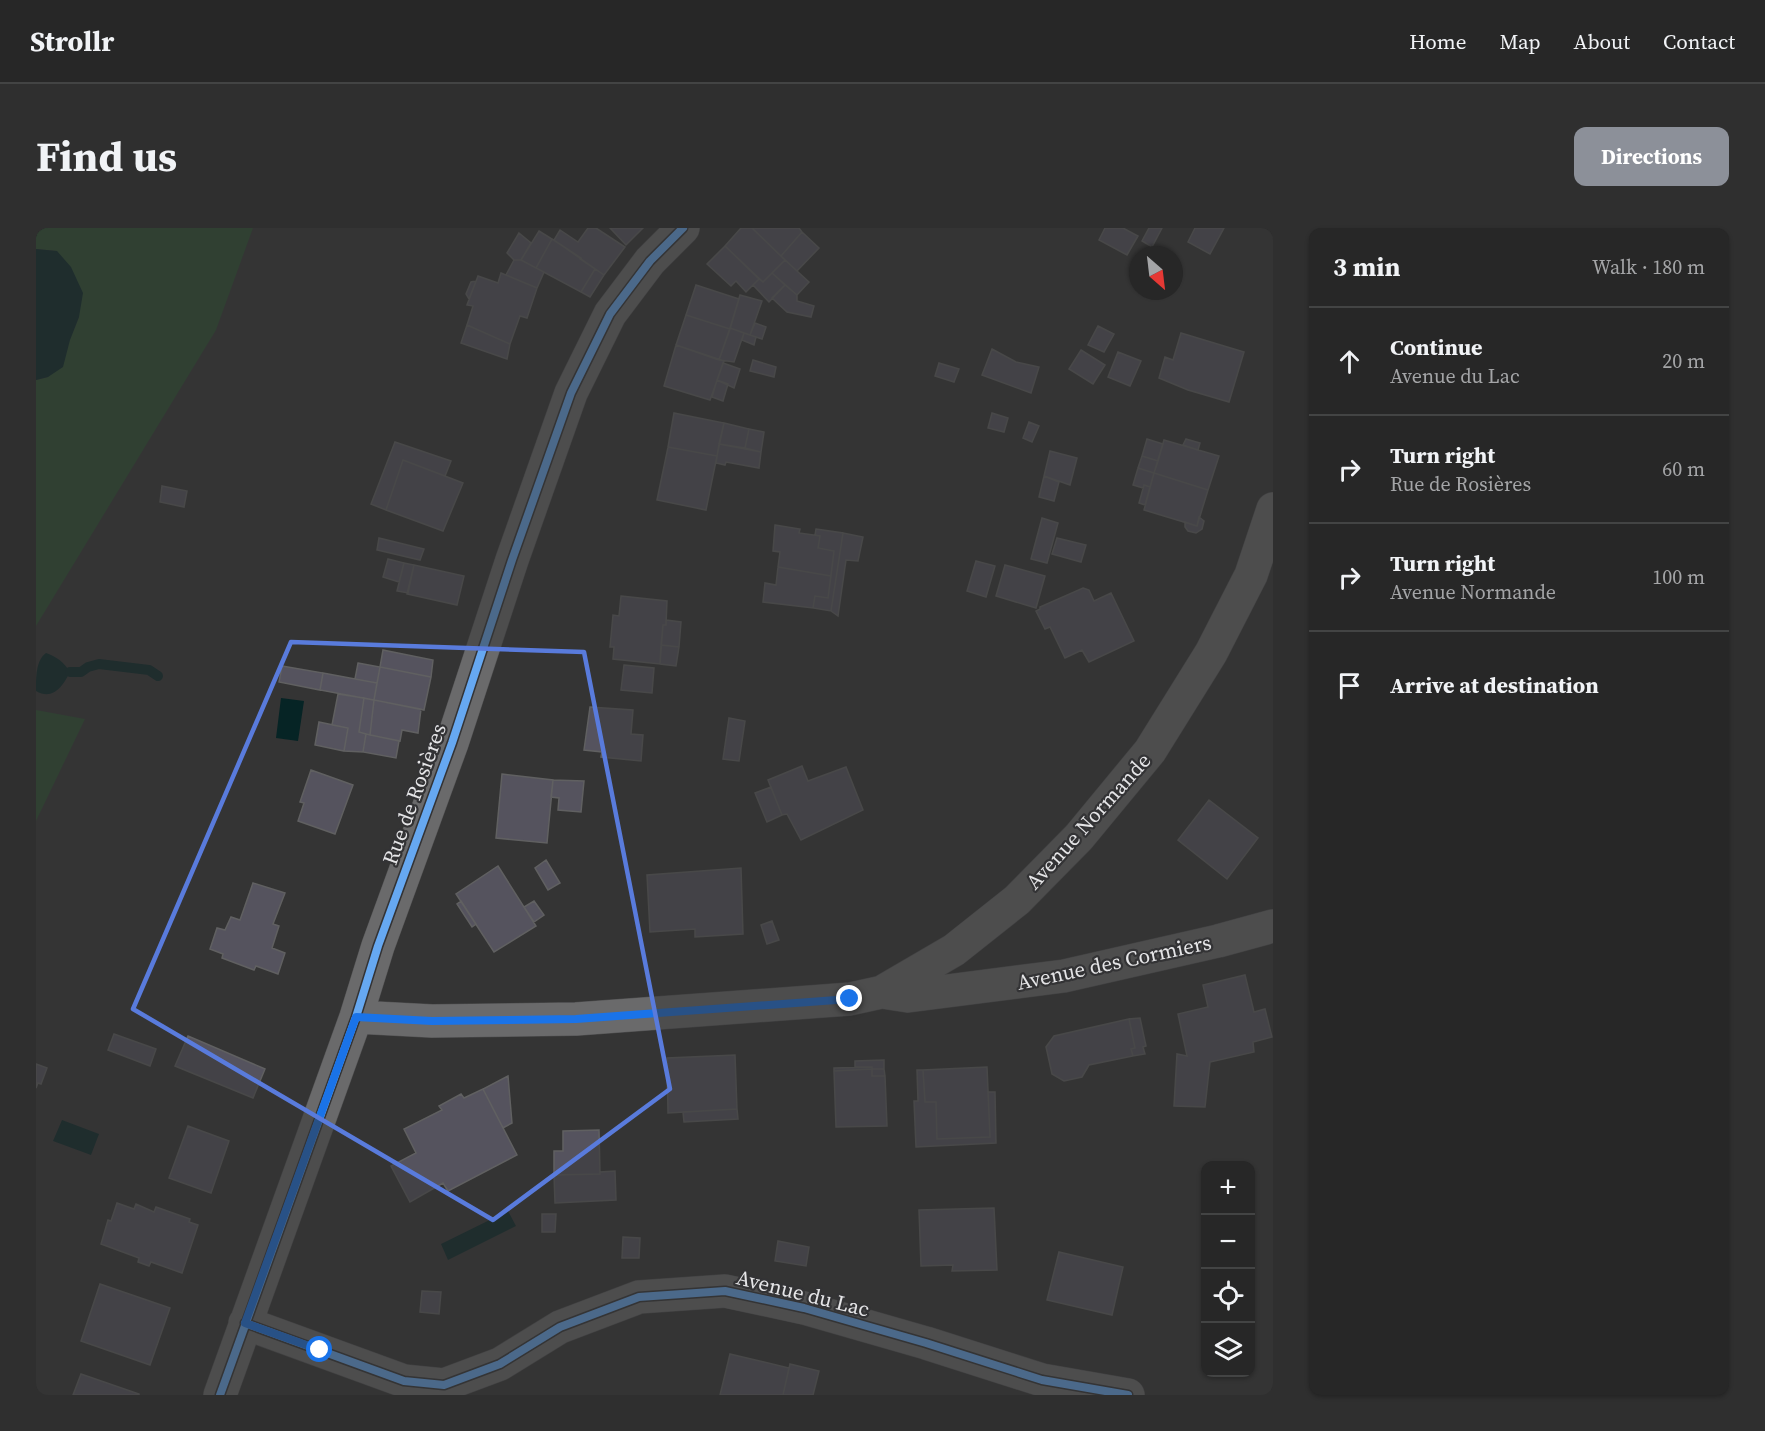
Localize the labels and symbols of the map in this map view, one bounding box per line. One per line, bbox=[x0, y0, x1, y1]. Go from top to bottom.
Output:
north arrow bbox=[1129, 246, 1183, 300]
street label: Rue de Rosières bbox=[375, 719, 453, 869]
street label: Avenue Normande bbox=[1019, 747, 1157, 895]
street label: Avenue des Cormiers bbox=[1014, 927, 1214, 997]
route end bbox=[836, 985, 862, 1011]
street label: Avenue du Lac bbox=[733, 1262, 873, 1324]
route start bbox=[306, 1336, 332, 1362]

